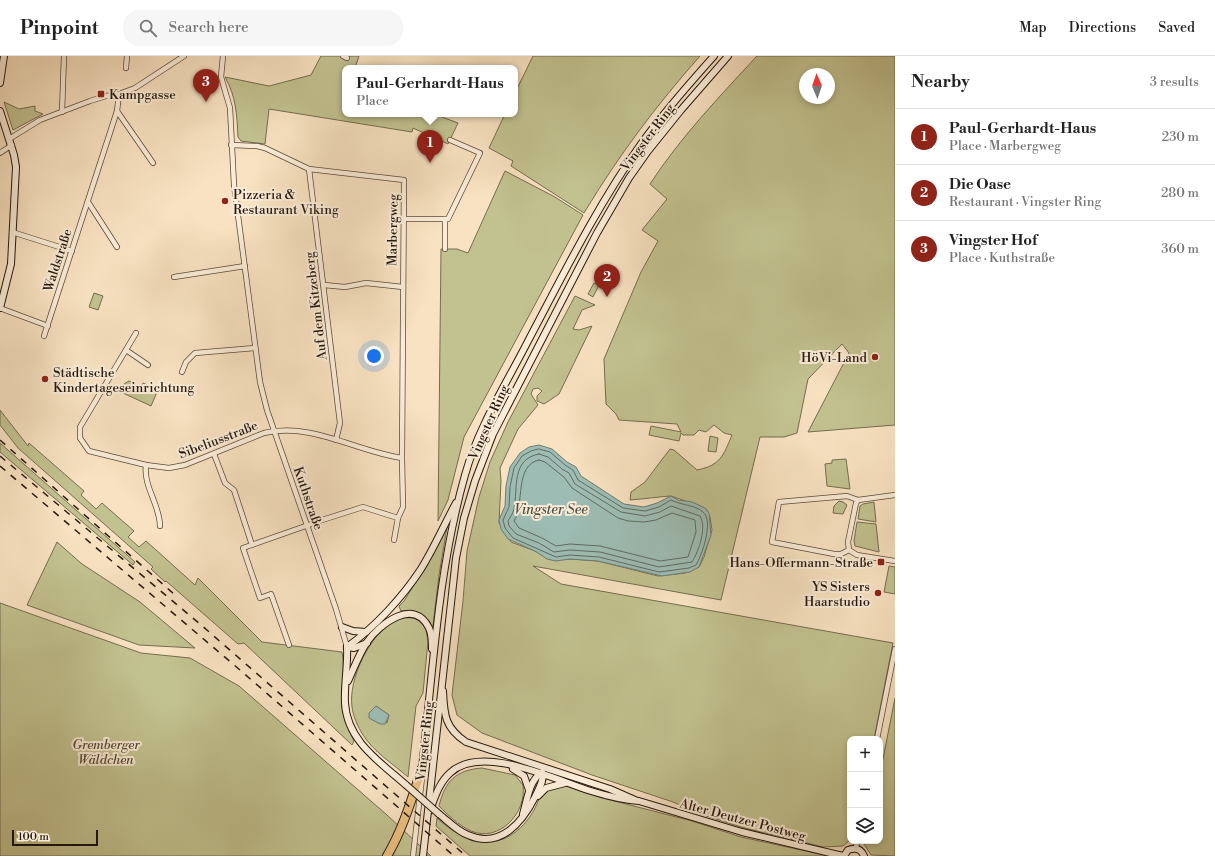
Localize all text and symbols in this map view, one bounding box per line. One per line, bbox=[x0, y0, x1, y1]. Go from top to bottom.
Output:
search box bbox=[123, 10, 403, 46]
text: Pinpoint bbox=[20, 16, 99, 40]
icon: search bbox=[137, 17, 159, 39]
text: Search here bbox=[169, 18, 249, 37]
text: Map bbox=[1019, 19, 1047, 37]
text: Directions bbox=[1069, 19, 1136, 37]
text: Saved bbox=[1158, 19, 1195, 37]
popup bbox=[342, 65, 518, 117]
north arrow bbox=[799, 68, 835, 104]
pin: 3 bbox=[193, 69, 219, 102]
text: Nearby bbox=[911, 71, 970, 93]
text: Paul-Gerhardt-Haus bbox=[356, 74, 504, 93]
text: 3 results bbox=[1150, 74, 1199, 90]
place label: Kampgasse bbox=[109, 87, 176, 103]
marker: Kampgasse bbox=[96, 89, 106, 99]
text: Place bbox=[356, 93, 389, 109]
street label: Vingster Ring bbox=[617, 101, 678, 175]
text: Paul-Gerhardt-Haus bbox=[949, 119, 1096, 138]
text: 1 bbox=[921, 129, 927, 145]
text: 230 m bbox=[1162, 129, 1199, 145]
pin: 1 bbox=[417, 130, 443, 163]
text: Place · Marbergweg bbox=[949, 138, 1061, 154]
text: Die Oase bbox=[949, 175, 1011, 194]
text: 2 bbox=[920, 185, 928, 201]
text: 280 m bbox=[1161, 185, 1199, 201]
place label: Pizzeria & Restaurant Viking bbox=[233, 187, 339, 218]
street label: Marbergweg bbox=[384, 194, 402, 266]
text: Restaurant · Vingster Ring bbox=[949, 194, 1101, 210]
marker: Pizzeria & Restaurant Viking bbox=[220, 196, 230, 206]
street label: Waldstraße bbox=[40, 226, 76, 295]
text: Vingster Hof bbox=[949, 231, 1037, 250]
text: 3 bbox=[920, 241, 928, 257]
text: 360 m bbox=[1161, 241, 1199, 257]
text: Place · Kuthstraße bbox=[949, 250, 1055, 266]
street label: Auf dem Kitzeberg bbox=[301, 251, 331, 362]
pin: 2 bbox=[594, 264, 620, 297]
your location bbox=[364, 346, 384, 366]
place label: HöVi-Land bbox=[801, 350, 868, 366]
marker: HöVi-Land bbox=[870, 352, 880, 362]
place label: Städtische Kindertageseinrichtung bbox=[53, 365, 194, 396]
marker: Städtische Kindertageseinrichtung bbox=[40, 374, 50, 384]
street label: Vingster Ring bbox=[465, 382, 513, 463]
street label: Sibeliusstraße bbox=[177, 417, 261, 462]
street label: Kuthstraße bbox=[290, 465, 327, 533]
water label: Vingster See bbox=[514, 501, 588, 519]
place label: Hans-Offermann-Straße bbox=[729, 555, 873, 571]
marker: Hans-Offermann-Straße bbox=[876, 557, 886, 567]
place label: YS Sisters Haarstudio bbox=[804, 579, 870, 610]
marker: YS Sisters Haarstudio bbox=[873, 588, 883, 598]
street label: Vingster Ring bbox=[413, 700, 437, 783]
map controls bbox=[847, 736, 883, 844]
button: + bbox=[847, 736, 883, 772]
park label: Gremberger Wäldchen bbox=[72, 737, 140, 768]
button: − bbox=[847, 772, 883, 808]
street label: Alter Deutzer Postweg bbox=[677, 795, 808, 845]
button: layers bbox=[847, 808, 883, 844]
scale bar bbox=[12, 828, 98, 847]
text: 100 m bbox=[18, 830, 49, 844]

